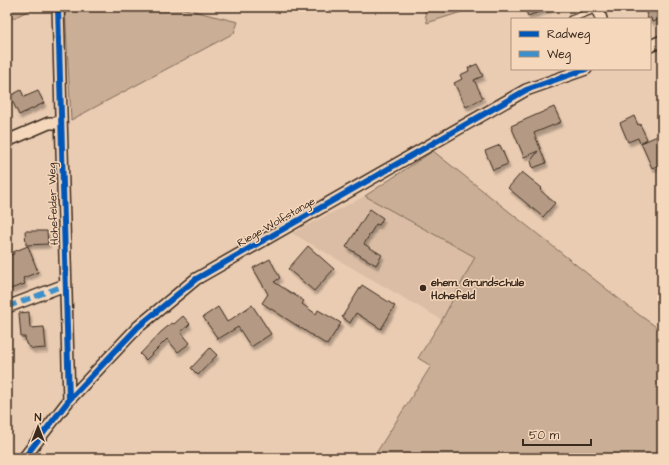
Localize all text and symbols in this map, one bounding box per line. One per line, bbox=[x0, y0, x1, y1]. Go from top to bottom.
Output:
legend bbox=[511, 18, 651, 70]
text: Radweg bbox=[547, 26, 590, 44]
text: Weg bbox=[547, 46, 571, 64]
street label: Hohefelder Weg bbox=[44, 162, 63, 245]
street label: Riege-Wolfstange bbox=[234, 193, 318, 251]
place label: ehem. Grundschule Hohefeld bbox=[430, 275, 525, 303]
marker: ehem. Grundschule Hohefeld bbox=[418, 283, 428, 293]
north arrow bbox=[18, 407, 58, 447]
text: N bbox=[35, 410, 42, 425]
scale bar bbox=[523, 421, 591, 447]
text: 50 m bbox=[529, 427, 560, 444]

